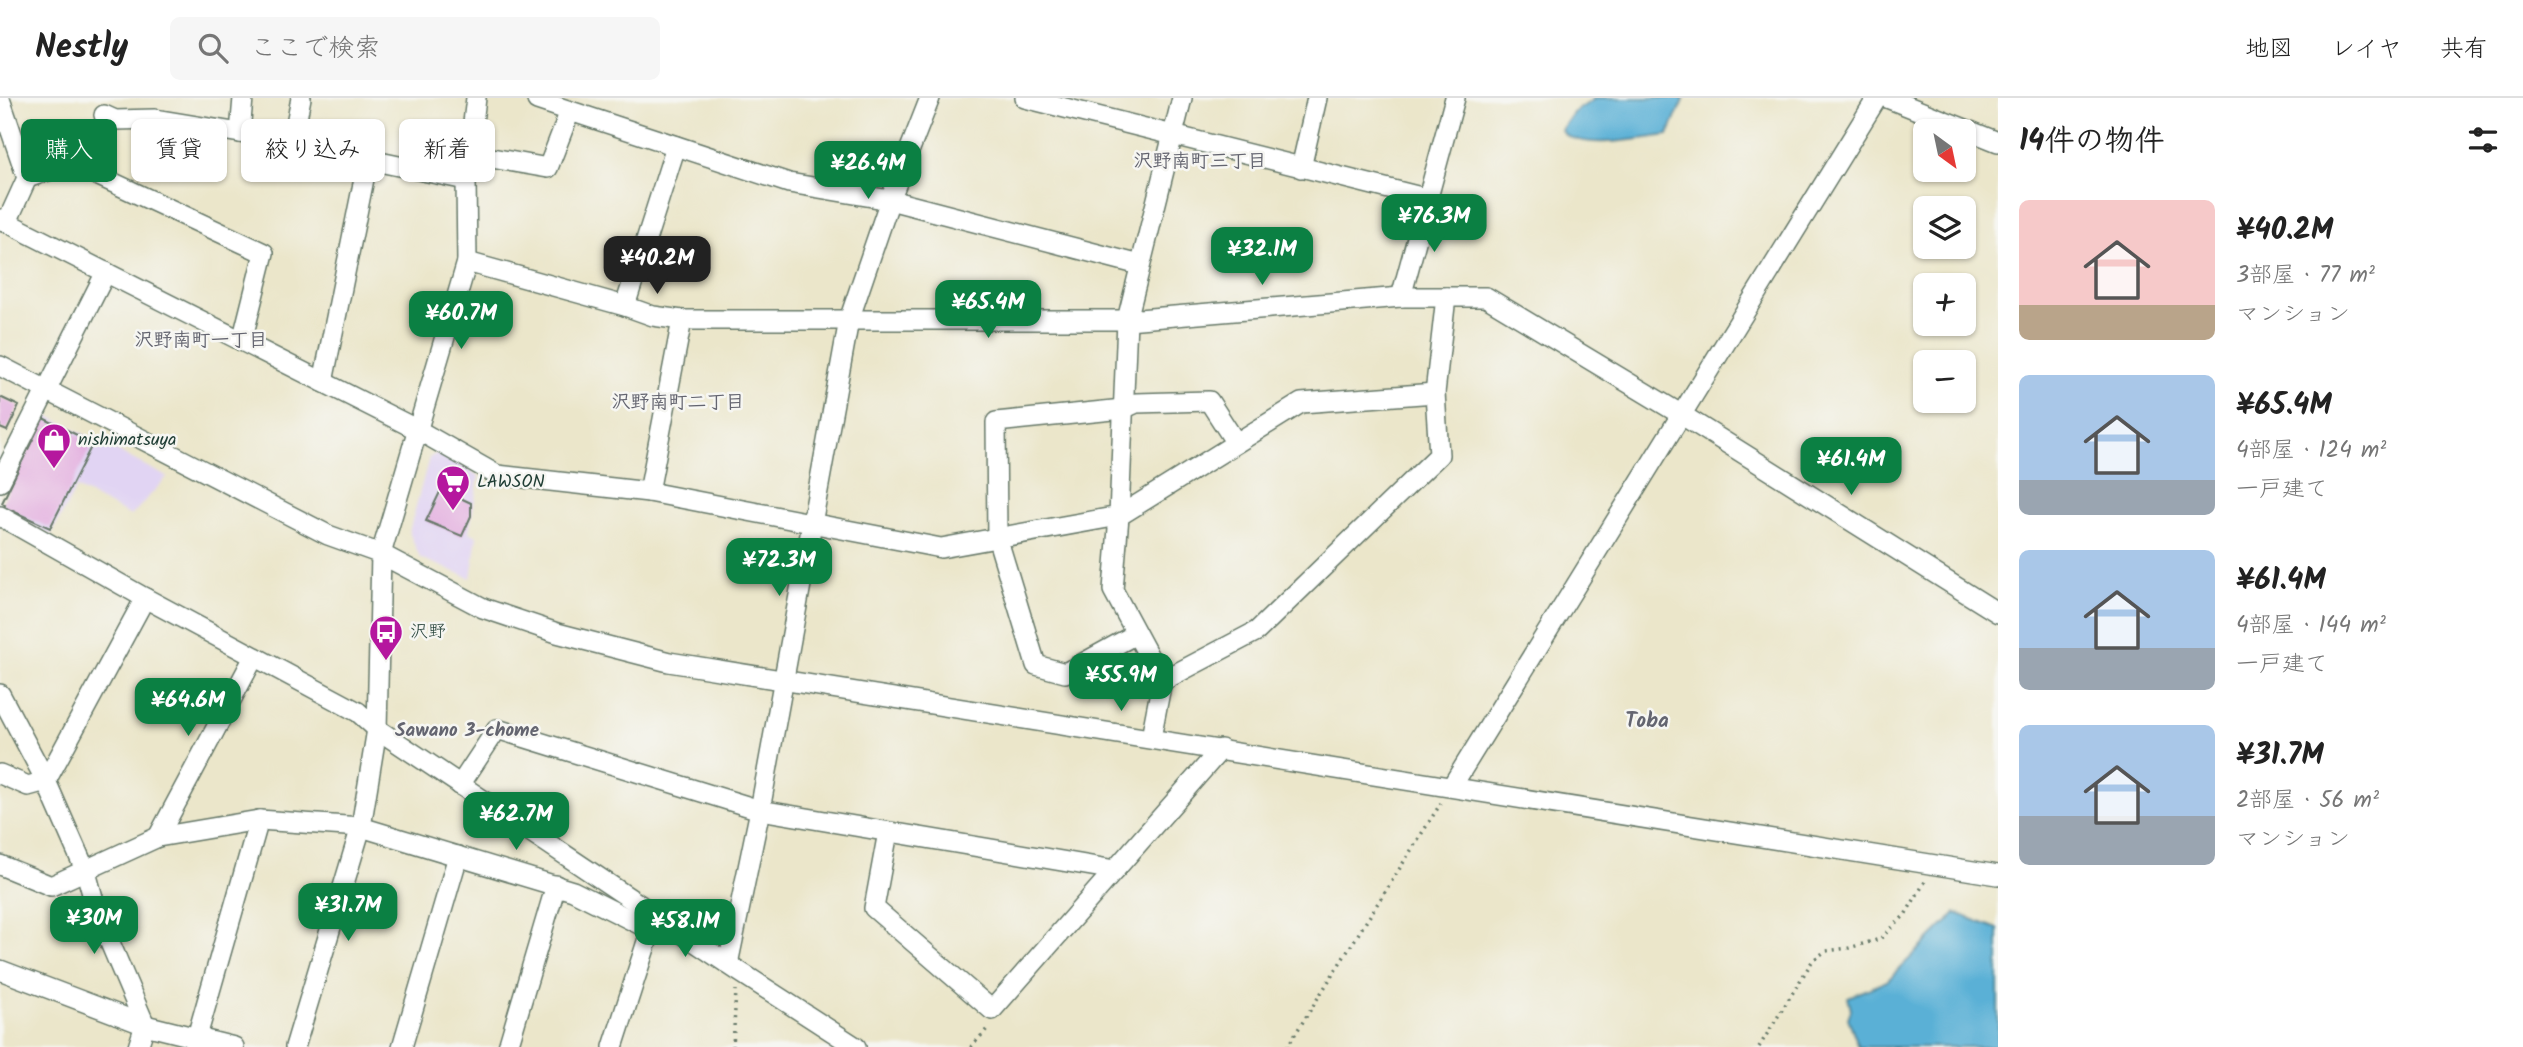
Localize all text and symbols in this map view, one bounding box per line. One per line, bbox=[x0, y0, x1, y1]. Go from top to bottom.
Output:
search box bbox=[170, 17, 660, 80]
text: Nestly bbox=[35, 22, 128, 75]
text: ここで検索 bbox=[250, 28, 380, 70]
icon: search bbox=[194, 29, 232, 67]
text: 地図 bbox=[2245, 30, 2293, 69]
text: レイヤ bbox=[2331, 30, 2402, 69]
text: 共有 bbox=[2440, 30, 2488, 69]
text: 14件の物件 bbox=[2019, 118, 2164, 166]
chip: 購入 bbox=[21, 119, 117, 182]
chip: 賃貸 bbox=[131, 119, 227, 182]
chip: 絞り込み bbox=[241, 119, 385, 182]
chip: 新着 bbox=[399, 119, 495, 182]
north arrow bbox=[1913, 119, 1976, 182]
map controls bbox=[1913, 119, 1976, 413]
icon: filters bbox=[2464, 121, 2502, 159]
pin: ¥26.4M bbox=[811, 141, 925, 201]
text: ¥26.4M bbox=[830, 146, 906, 182]
district label: 沢野南町三丁目 bbox=[1133, 147, 1267, 177]
pin: ¥76.3M bbox=[1377, 194, 1491, 254]
button: layers bbox=[1913, 196, 1976, 259]
text: ¥76.3M bbox=[1398, 199, 1470, 235]
text: ¥40.2M bbox=[2236, 207, 2333, 255]
pin: ¥32.1M bbox=[1205, 228, 1319, 287]
icon: home bbox=[2075, 228, 2159, 312]
text: ¥32.1M bbox=[1227, 232, 1297, 268]
pin: ¥40.2M bbox=[600, 236, 714, 296]
text: ¥40.2M bbox=[620, 241, 694, 277]
text: 3部屋 · 77 m² bbox=[2236, 258, 2375, 294]
button: + bbox=[1913, 273, 1976, 336]
pin: ¥65.4M bbox=[931, 280, 1045, 340]
text: ¥65.4M bbox=[951, 285, 1025, 321]
pin: ¥60.7M bbox=[404, 292, 518, 351]
text: ¥60.7M bbox=[425, 296, 497, 332]
text: マンション bbox=[2236, 297, 2350, 333]
district label: 沢野南町一丁目 bbox=[134, 326, 268, 356]
button: − bbox=[1913, 350, 1976, 413]
text: ¥65.4M bbox=[2236, 382, 2332, 430]
district label: 沢野南町二丁目 bbox=[611, 388, 745, 418]
icon: home bbox=[2075, 403, 2159, 487]
shop icon: nishimatsuya bbox=[35, 421, 73, 470]
place label: nishimatsuya bbox=[78, 426, 176, 455]
text: 4部屋 · 124 m² bbox=[2236, 433, 2386, 469]
pin: ¥61.4M bbox=[1794, 438, 1908, 497]
text: ¥61.4M bbox=[1817, 442, 1885, 478]
supermarket icon: LAWSON bbox=[434, 463, 472, 512]
place label: LAWSON bbox=[477, 468, 545, 497]
text: 一戸建て bbox=[2236, 472, 2328, 508]
pin: ¥72.3M bbox=[722, 538, 836, 598]
text: ¥72.3M bbox=[742, 543, 816, 579]
text: ¥61.4M bbox=[2236, 557, 2326, 605]
icon: home bbox=[2075, 578, 2159, 662]
text: 4部屋 · 144 m² bbox=[2236, 608, 2386, 644]
bus stop icon: 沢野 bbox=[367, 613, 405, 662]
place label: 沢野 bbox=[410, 618, 446, 647]
text: 一戸建て bbox=[2236, 647, 2328, 683]
pin: ¥55.9M bbox=[1064, 654, 1178, 713]
text: ¥55.9M bbox=[1085, 658, 1157, 694]
pin: ¥64.6M bbox=[131, 678, 245, 738]
text: ¥64.6M bbox=[151, 683, 225, 719]
district label: Toba bbox=[1625, 705, 1669, 738]
district label: Sawano 3-chome bbox=[395, 716, 539, 746]
text: ¥31.7M bbox=[2236, 732, 2324, 780]
icon: home bbox=[2075, 753, 2159, 837]
text: 2部屋 · 56 m² bbox=[2236, 783, 2379, 819]
pin: ¥62.7M bbox=[459, 792, 573, 852]
text: ¥62.7M bbox=[479, 797, 553, 833]
text: マンション bbox=[2236, 822, 2350, 858]
pin: ¥31.7M bbox=[291, 884, 405, 943]
text: ¥31.7M bbox=[314, 888, 382, 924]
pin: ¥30M bbox=[53, 896, 135, 956]
pin: ¥58.1M bbox=[628, 900, 742, 959]
text: ¥30M bbox=[66, 901, 122, 937]
text: ¥58.1M bbox=[650, 904, 720, 940]

